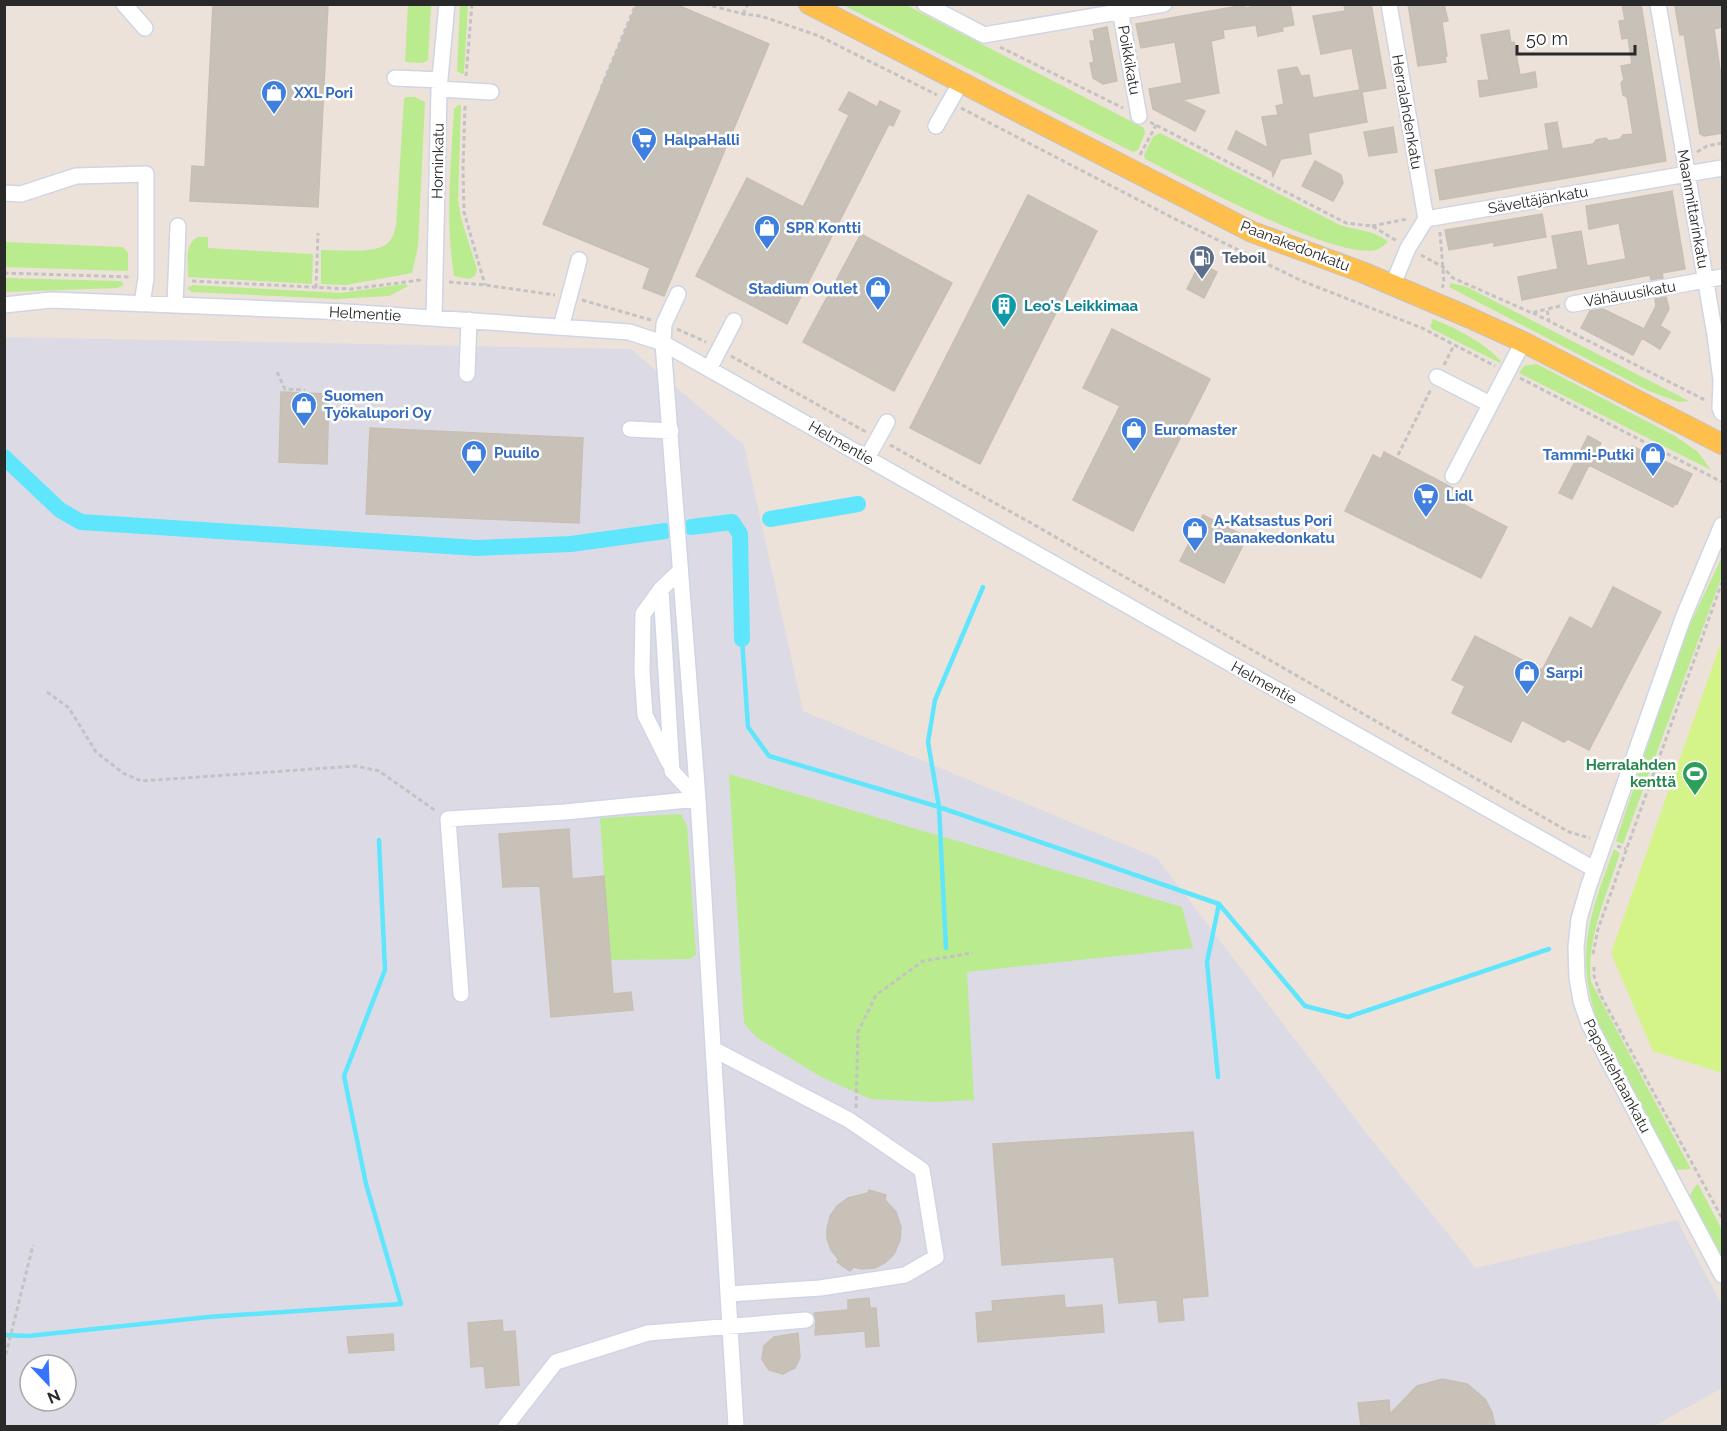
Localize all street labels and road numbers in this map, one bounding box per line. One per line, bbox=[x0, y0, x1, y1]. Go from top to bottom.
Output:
street label: Poikkikatu bbox=[1114, 24, 1144, 96]
street label: Herralahdenkatu bbox=[1388, 53, 1426, 171]
street label: Horninkatu bbox=[428, 123, 448, 199]
street label: Maanmittarinkatu bbox=[1674, 148, 1712, 270]
street label: Säveltäjänkatu bbox=[1487, 182, 1589, 218]
street label: Paanakedonkatu bbox=[1238, 217, 1352, 275]
street label: Vähäuusikatu bbox=[1583, 277, 1677, 311]
street label: Helmentie bbox=[328, 303, 402, 325]
street label: Helmentie bbox=[805, 417, 877, 469]
street label: Helmentie bbox=[1228, 658, 1300, 708]
street label: Paperitehtaankatu bbox=[1579, 1016, 1655, 1136]

